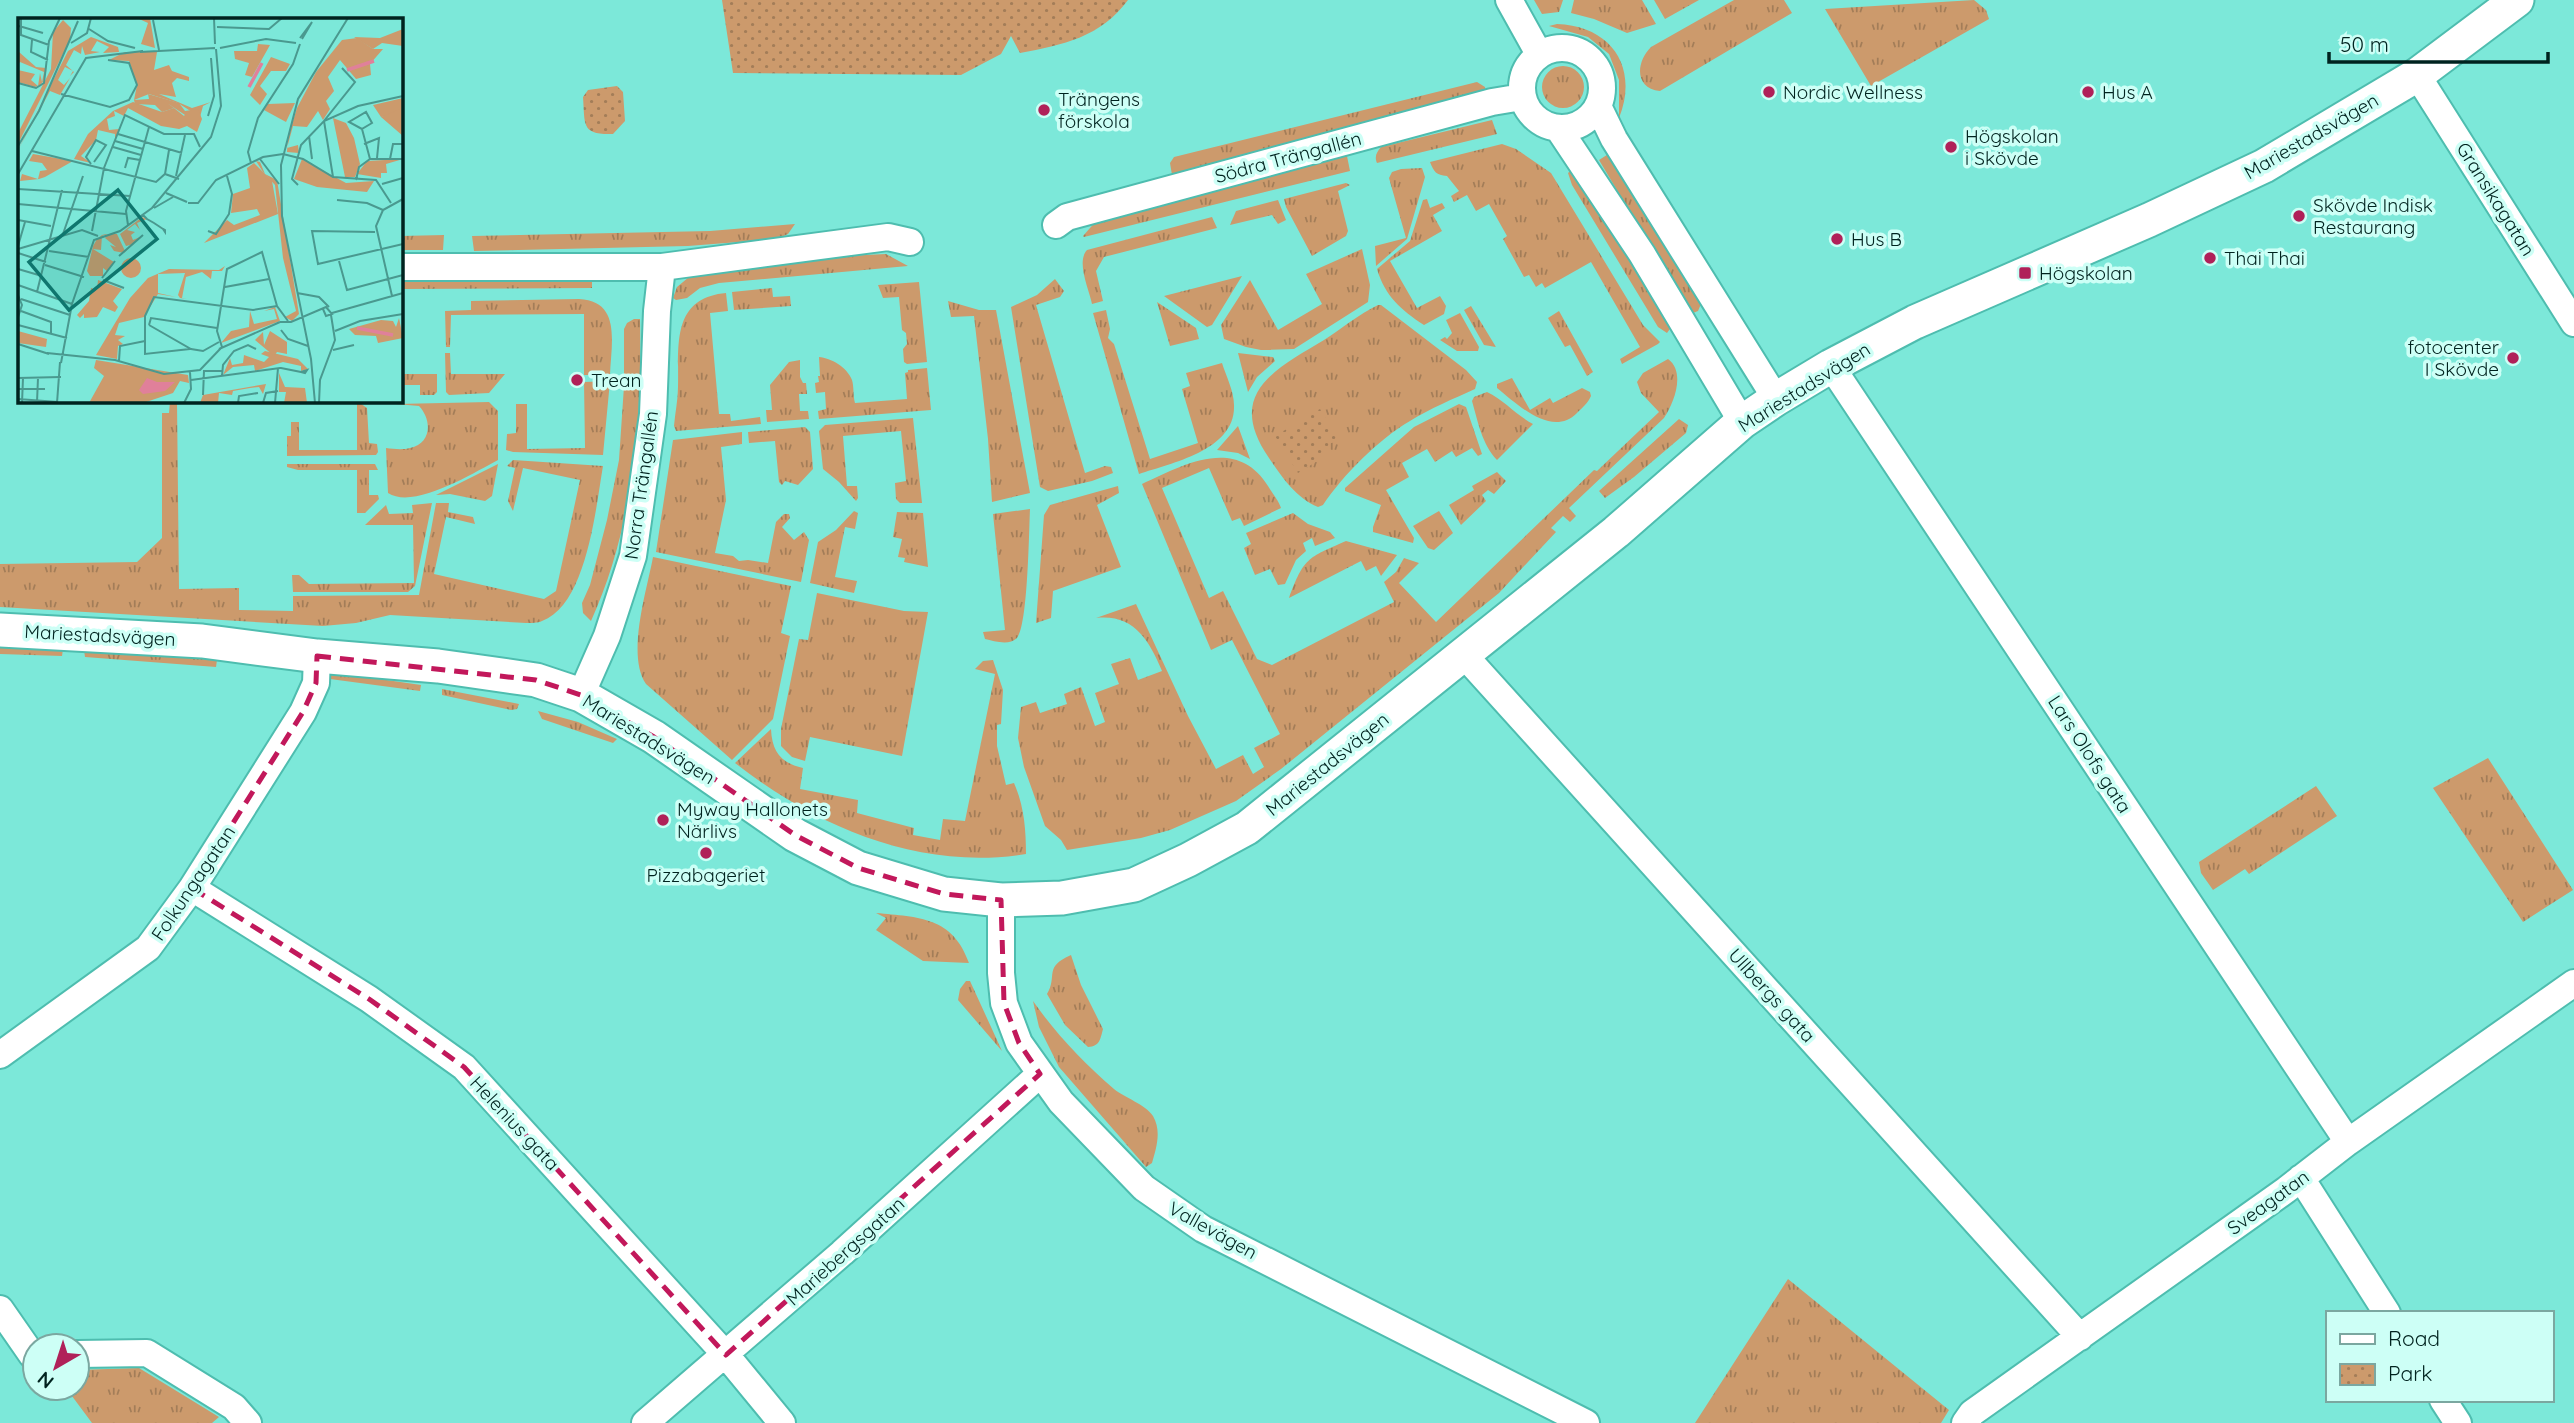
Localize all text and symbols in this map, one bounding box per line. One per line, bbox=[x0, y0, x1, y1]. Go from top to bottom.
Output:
inset map bbox=[18, 18, 402, 402]
scale bar bbox=[2329, 21, 2548, 65]
text: 50 m bbox=[2340, 31, 2389, 57]
place label: Nordic Wellness bbox=[1783, 80, 1923, 104]
place label: Hus A bbox=[2102, 80, 2153, 104]
marker: Nordic Wellness bbox=[1761, 84, 1777, 100]
marker: Hus A bbox=[2080, 84, 2096, 100]
place label: Trängens förskola bbox=[1058, 87, 1140, 133]
street label: Mariestadsvägen bbox=[2239, 88, 2383, 184]
marker: Trängens förskola bbox=[1036, 102, 1052, 118]
place label: Högskolan i Skövde bbox=[1965, 124, 2059, 170]
street label: Södra Trängallén bbox=[1212, 126, 1364, 188]
street label: Gransikagatan bbox=[2451, 138, 2541, 260]
marker: Högskolan i Skövde bbox=[1943, 139, 1959, 155]
place label: Skövde Indisk Restaurang bbox=[2313, 193, 2433, 239]
marker: Skövde Indisk Restaurang bbox=[2291, 208, 2307, 224]
place label: Hus B bbox=[1851, 227, 1902, 251]
marker: Hus B bbox=[1829, 231, 1845, 247]
place label: Thai Thai bbox=[2224, 246, 2305, 270]
marker: Thai Thai bbox=[2202, 250, 2218, 266]
place label: Högskolan bbox=[2039, 261, 2133, 285]
marker: Högskolan bbox=[2017, 265, 2033, 281]
place label: fotocenter I Skövde bbox=[2408, 335, 2500, 381]
street label: Mariestadsvägen bbox=[1733, 337, 1875, 437]
marker: fotocenter I Skövde bbox=[2505, 350, 2521, 366]
place label: Trean bbox=[591, 368, 642, 392]
marker: Trean bbox=[569, 372, 585, 388]
street label: Norra Trängallén bbox=[619, 409, 663, 561]
street label: Mariestadsvägen bbox=[24, 619, 176, 651]
street label: Mariestadsvägen bbox=[578, 689, 720, 789]
street label: Lars Olofs gata bbox=[2043, 691, 2137, 817]
street label: Mariestadsvägen bbox=[1261, 707, 1393, 821]
place label: Myway Hallonets Närlivs bbox=[677, 797, 828, 843]
marker: Myway Hallonets Närlivs bbox=[655, 812, 671, 828]
street label: Folkungagatan bbox=[146, 821, 240, 945]
marker: Pizzabageriet bbox=[698, 845, 714, 861]
place label: Pizzabageriet bbox=[647, 863, 765, 887]
street label: Ullbergs gata bbox=[1723, 943, 1821, 1047]
street label: Helenius gata bbox=[465, 1071, 565, 1175]
street label: Sveagatan bbox=[2222, 1164, 2314, 1240]
street label: Mariebergsgatan bbox=[781, 1191, 909, 1311]
street label: Vallevägen bbox=[1164, 1196, 1262, 1264]
legend bbox=[2326, 1311, 2553, 1402]
text: Road bbox=[2388, 1325, 2440, 1351]
north arrow bbox=[21, 1332, 91, 1402]
text: Park bbox=[2388, 1360, 2432, 1386]
text: N bbox=[32, 1366, 58, 1394]

